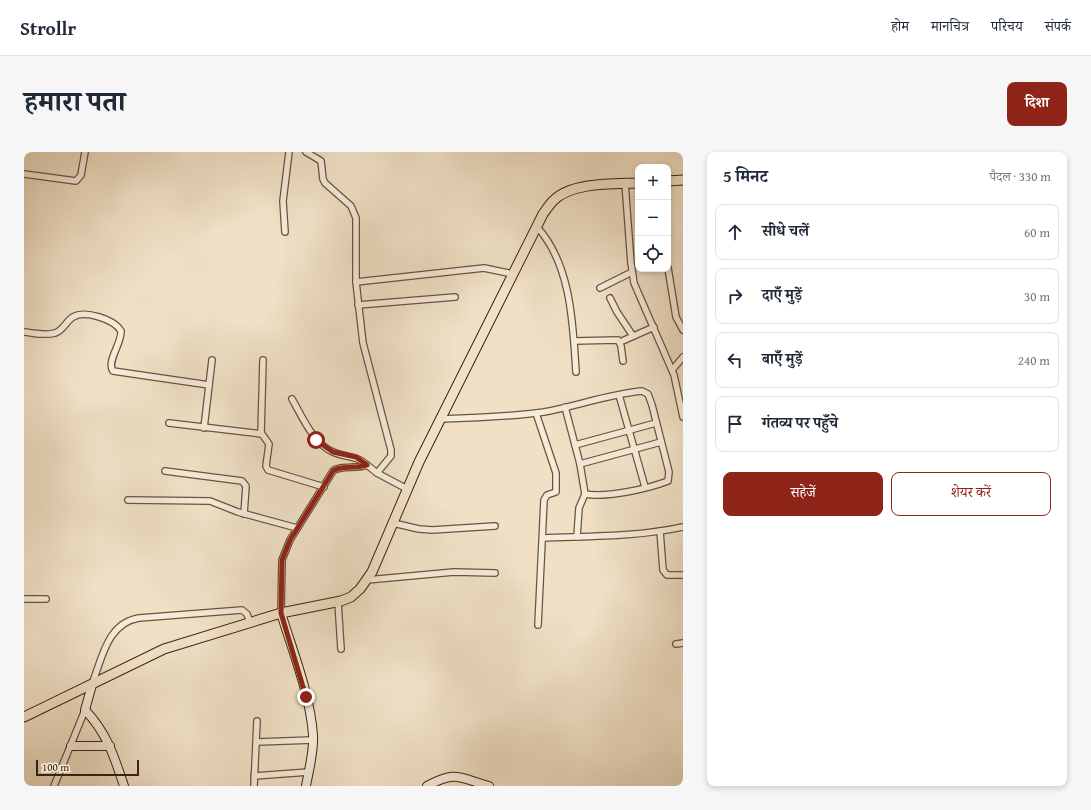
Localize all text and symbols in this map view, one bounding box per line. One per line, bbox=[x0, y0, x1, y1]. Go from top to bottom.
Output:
text: Strollr bbox=[20, 14, 76, 42]
text: होम bbox=[891, 16, 909, 36]
text: मानचित्र bbox=[931, 16, 969, 36]
text: परिचय bbox=[991, 16, 1023, 36]
text: संपर्क bbox=[1045, 16, 1071, 36]
text: हमारा पता bbox=[24, 80, 125, 121]
button: दिशा bbox=[1007, 82, 1067, 126]
text: 5 मिनट bbox=[723, 163, 768, 188]
map controls bbox=[635, 164, 671, 272]
button: + bbox=[635, 164, 671, 200]
text: पैदल · 330 m bbox=[990, 167, 1051, 186]
button: − bbox=[635, 200, 671, 236]
text: सीधे चलें bbox=[762, 220, 809, 241]
icon: ahead bbox=[724, 221, 746, 243]
text: 60 m bbox=[1024, 223, 1050, 242]
button: locate bbox=[635, 236, 671, 272]
text: दाएँ मुड़ें bbox=[762, 284, 802, 305]
icon: right bbox=[724, 285, 746, 307]
text: 30 m bbox=[1024, 287, 1050, 306]
text: बाएँ मुड़ें bbox=[762, 348, 803, 369]
icon: left bbox=[724, 349, 746, 371]
text: 240 m bbox=[1018, 351, 1050, 370]
text: गंतव्य पर पहुँचे bbox=[762, 412, 838, 433]
icon: arrive bbox=[724, 413, 746, 435]
route start bbox=[307, 431, 325, 449]
button: सहेजें bbox=[723, 472, 883, 516]
button: शेयर करें bbox=[891, 472, 1051, 516]
route end bbox=[297, 688, 315, 706]
scale bar bbox=[36, 758, 139, 777]
text: 100 m bbox=[42, 759, 69, 775]

